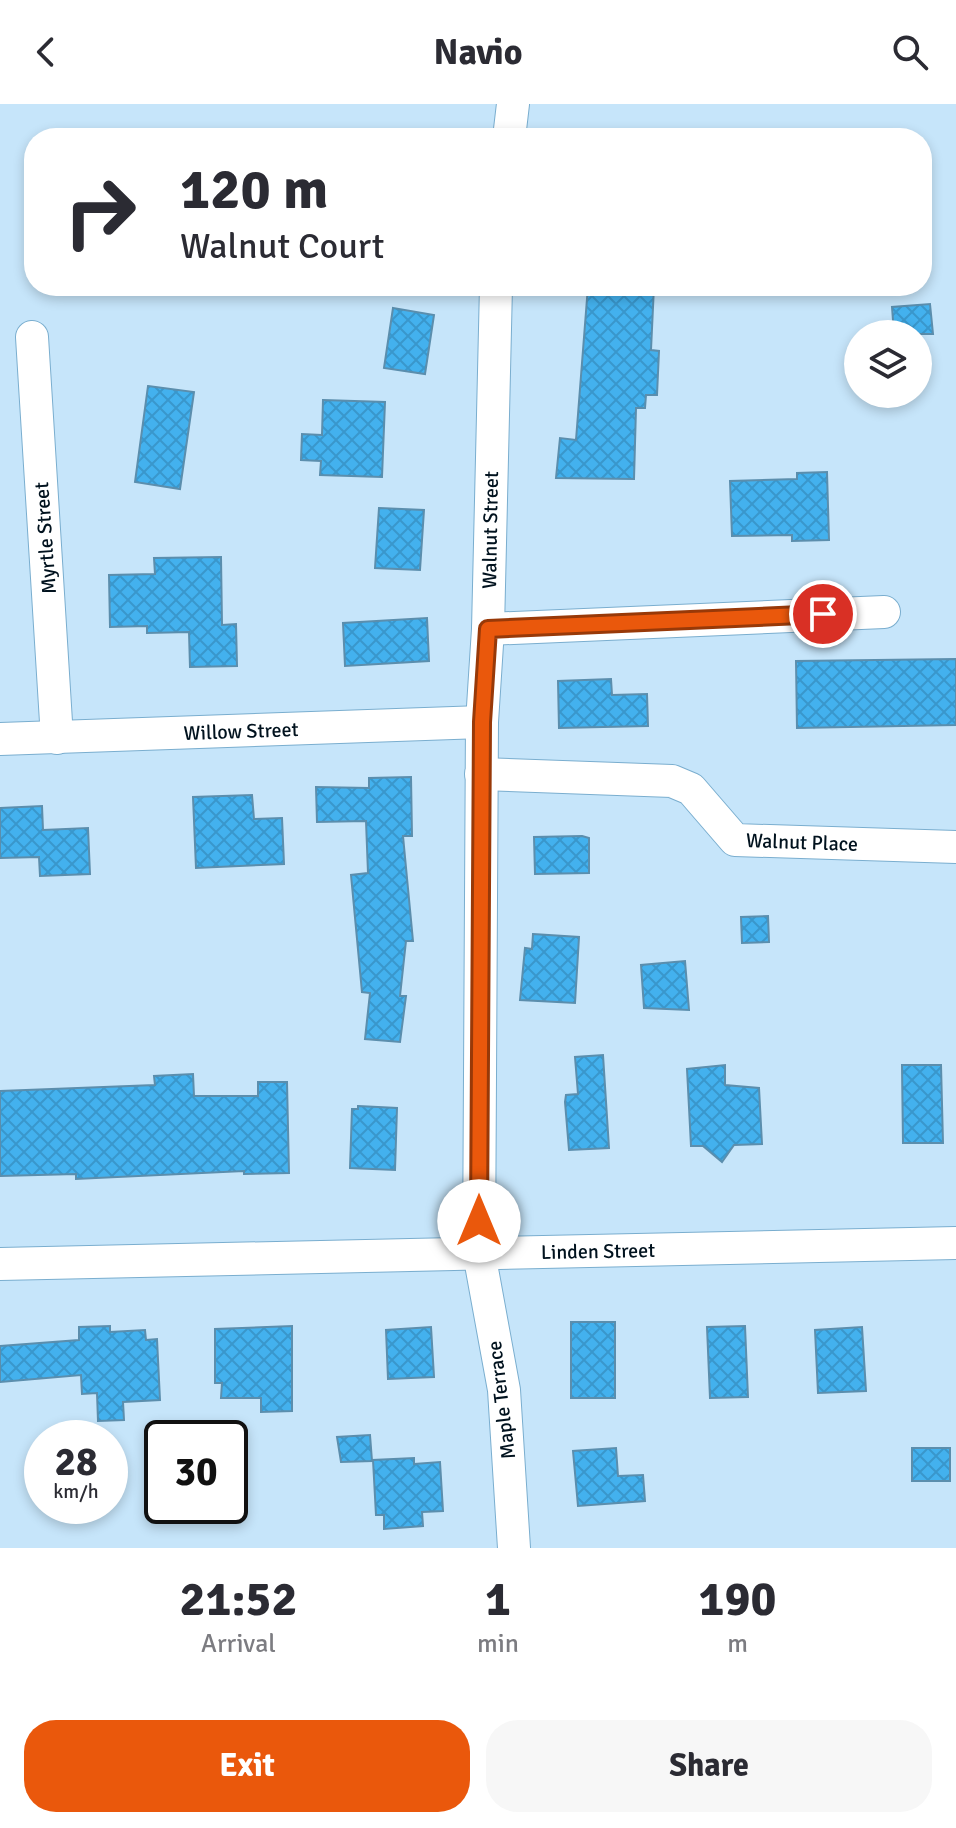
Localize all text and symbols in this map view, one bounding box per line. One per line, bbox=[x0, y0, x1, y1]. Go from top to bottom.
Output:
icon: back bbox=[24, 30, 68, 74]
text: Navio bbox=[434, 30, 522, 75]
icon: search bbox=[888, 30, 932, 74]
text: 120 m bbox=[180, 155, 328, 224]
icon: right bbox=[48, 160, 152, 264]
text: Walnut Court bbox=[180, 224, 384, 269]
map controls bbox=[844, 320, 932, 408]
button: layers bbox=[844, 320, 932, 408]
street label: Walnut Street bbox=[477, 471, 504, 589]
street label: Myrtle Street bbox=[29, 481, 62, 595]
pin bbox=[789, 580, 857, 648]
icon: arrive bbox=[801, 592, 845, 636]
street label: Willow Street bbox=[183, 717, 299, 746]
street label: Walnut Place bbox=[745, 828, 858, 857]
position arrow bbox=[437, 1179, 521, 1263]
street label: Linden Street bbox=[541, 1238, 655, 1265]
street label: Maple Terrace bbox=[482, 1339, 521, 1461]
speed limit sign: 30 bbox=[144, 1420, 248, 1524]
text: 28 bbox=[54, 1437, 98, 1487]
text: km/h bbox=[53, 1479, 99, 1504]
text: 21:52 bbox=[180, 1570, 297, 1629]
text: 1 bbox=[485, 1570, 511, 1629]
text: 190 bbox=[699, 1570, 776, 1629]
text: Arrival bbox=[201, 1628, 276, 1660]
text: min bbox=[477, 1628, 519, 1660]
text: m bbox=[727, 1628, 748, 1660]
button: Exit bbox=[24, 1720, 470, 1812]
button: Share bbox=[486, 1720, 932, 1812]

